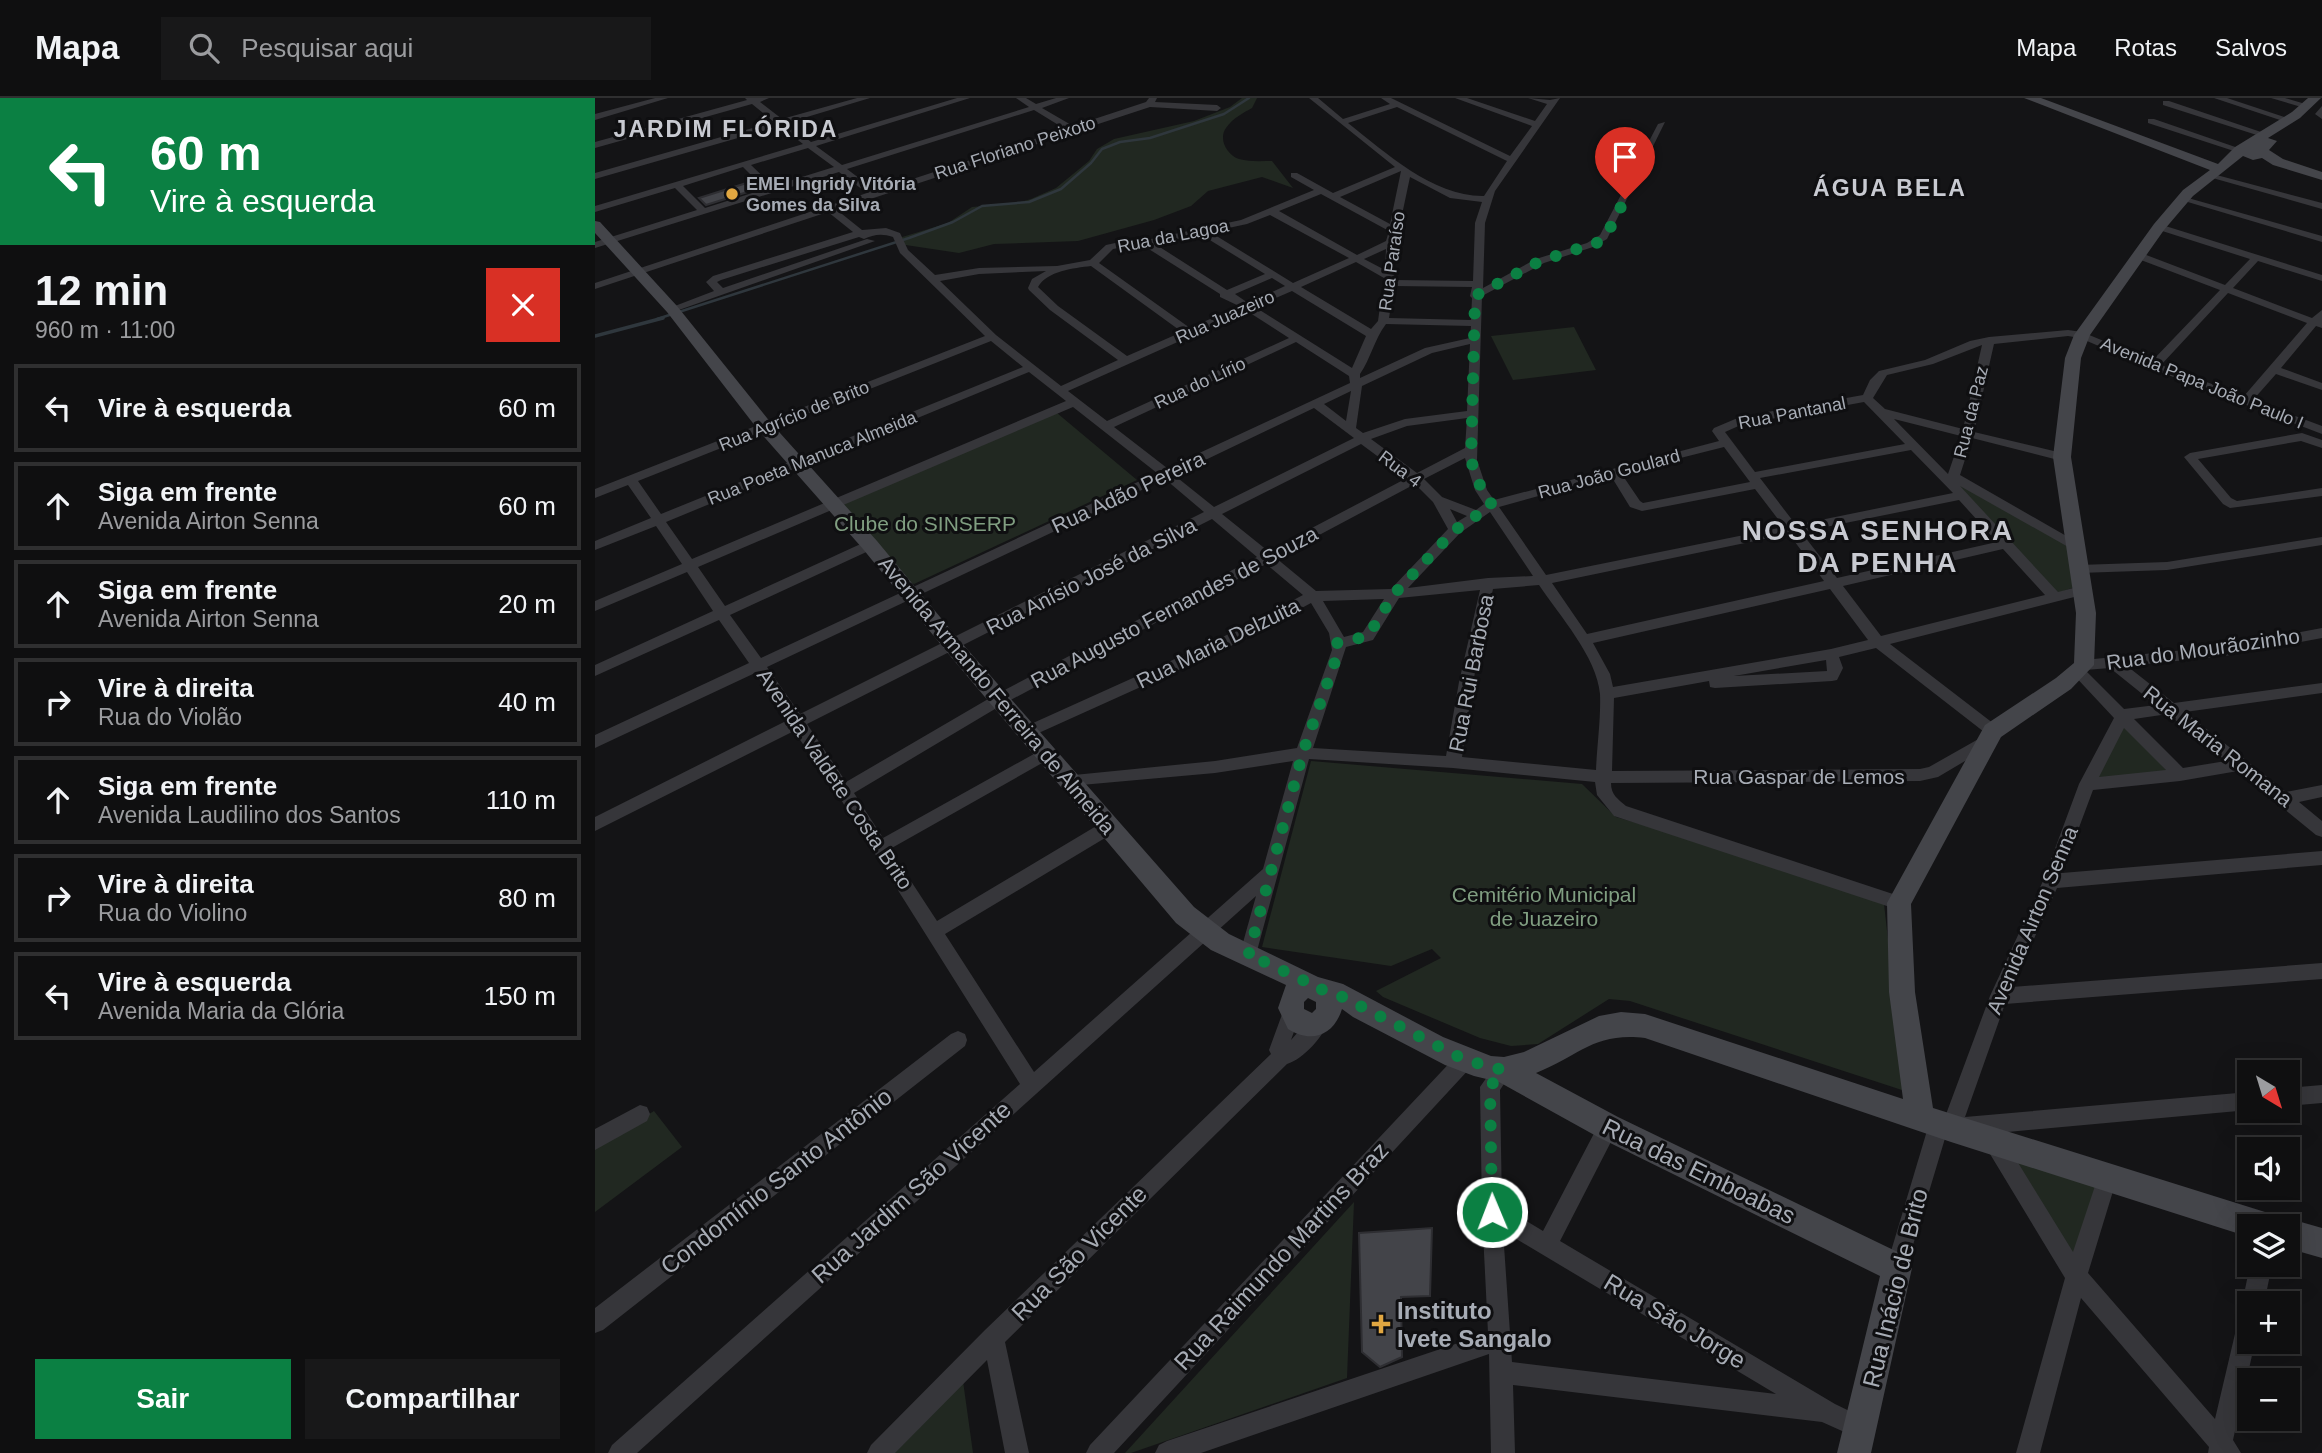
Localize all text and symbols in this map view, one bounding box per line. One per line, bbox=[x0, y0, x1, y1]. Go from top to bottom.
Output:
search box bbox=[161, 17, 651, 80]
text: Mapa bbox=[35, 29, 119, 66]
icon: search bbox=[185, 29, 223, 67]
text: Pesquisar aqui bbox=[241, 33, 413, 63]
text: Mapa bbox=[2016, 34, 2076, 61]
text: Rotas bbox=[2114, 34, 2177, 61]
text: Salvos bbox=[2215, 34, 2287, 61]
street label: Rua Floriano Peixoto bbox=[932, 113, 1098, 183]
district label: JARDIM FLÓRIDA bbox=[614, 115, 838, 142]
icon: left bbox=[35, 126, 126, 217]
text: 60 m bbox=[150, 126, 262, 180]
pin bbox=[1595, 127, 1655, 199]
icon: arrive bbox=[1606, 138, 1644, 176]
place label: EMEI lngridy Vitória Gomes da Silva bbox=[746, 174, 917, 215]
district label: ÁGUA BELA bbox=[1813, 174, 1967, 201]
text: Vire à esquerda bbox=[150, 183, 375, 219]
marker: EMEI lngridy Vitória Gomes da Silva bbox=[724, 186, 740, 202]
street label: Rua Paraíso bbox=[1375, 210, 1409, 312]
street label: Rua da Lagoa bbox=[1116, 215, 1231, 257]
text: 12 min bbox=[35, 267, 168, 314]
button: close bbox=[486, 268, 560, 342]
street label: Rua Juazeiro bbox=[1172, 286, 1278, 348]
text: 960 m · 11:00 bbox=[35, 317, 175, 343]
street label: Avenida Papa João Paulo I bbox=[2098, 333, 2306, 433]
street label: Rua do Lírio bbox=[1151, 353, 1249, 413]
street label: Rua da Paz bbox=[1950, 364, 1992, 460]
street label: Rua Agrício de Brito bbox=[716, 377, 872, 455]
icon: left bbox=[39, 389, 77, 427]
text: Vire à esquerda bbox=[98, 393, 291, 423]
text: 60 m bbox=[498, 393, 556, 423]
street label: Rua Pantanal bbox=[1737, 393, 1847, 433]
street label: Rua Poeta Manuca Almeida bbox=[705, 407, 920, 509]
street label: Rua João Goulard bbox=[1536, 445, 1682, 503]
street label: Rua Adão Pereira bbox=[1048, 446, 1208, 537]
street label: Rua 4 bbox=[1375, 447, 1425, 491]
text: Siga em frente bbox=[98, 477, 277, 507]
icon: ahead bbox=[39, 487, 77, 525]
text: 60 m bbox=[498, 491, 556, 521]
text: Avenida Airton Senna bbox=[98, 508, 319, 534]
park label: Clube do SINSERP bbox=[834, 512, 1016, 535]
street label: Rua Anísio José da Silva bbox=[982, 513, 1200, 639]
district label: NOSSA SENHORA DA PENHA bbox=[1742, 515, 2014, 578]
street label: Rua Augusto Fernandes de Souza bbox=[1027, 521, 1321, 693]
street label: Avenida Armando Ferreira de Almeida bbox=[874, 552, 1120, 838]
text: Siga em frente bbox=[98, 575, 277, 605]
icon: ahead bbox=[39, 585, 77, 623]
text: 20 m bbox=[498, 589, 556, 619]
street label: Rua Rui Barbosa bbox=[1444, 592, 1498, 754]
street label: Rua Maria Delzuita bbox=[1133, 593, 1304, 692]
text: Avenida Airton Senna bbox=[98, 606, 319, 632]
street label: Rua do Mourãozinho bbox=[2105, 624, 2301, 674]
street label: Avenida Valdete Costa Brito bbox=[753, 664, 917, 894]
text: Vire à direita bbox=[98, 673, 254, 703]
street label: Rua Maria Romana bbox=[2139, 681, 2297, 811]
icon: right bbox=[39, 683, 77, 721]
text: 40 m bbox=[498, 687, 556, 717]
text: Rua do Violão bbox=[98, 704, 242, 730]
street label: Rua Gaspar de Lemos bbox=[1693, 765, 1905, 788]
text: Siga em frente bbox=[98, 771, 277, 801]
icon: ahead bbox=[39, 781, 77, 819]
text: 110 m bbox=[486, 785, 556, 815]
text: Avenida Laudilino dos Santos bbox=[98, 802, 401, 828]
street label: Avenida Airton Senna bbox=[1982, 822, 2082, 1017]
text: Vire à direita bbox=[98, 869, 254, 899]
icon: right bbox=[39, 879, 77, 917]
text: 80 m bbox=[498, 883, 556, 913]
park label: Cemitério Municipal de Juazeiro bbox=[1452, 883, 1636, 930]
text: Rua do Violino bbox=[98, 900, 247, 926]
text: Vire à esquerda bbox=[98, 967, 291, 997]
icon: left bbox=[39, 977, 77, 1015]
text: 150 m bbox=[484, 981, 556, 1011]
text: Avenida Maria da Glória bbox=[98, 998, 344, 1024]
north arrow bbox=[2237, 1060, 2299, 1124]
map controls bbox=[2237, 1060, 2300, 1431]
street label: Condomínio Santo Antônio bbox=[655, 1082, 897, 1280]
street label: Rua Jardim São Vicente bbox=[806, 1096, 1016, 1288]
street label: Rua das Emboabas bbox=[1598, 1113, 1800, 1229]
street label: Rua Raimundo Martins Braz bbox=[1168, 1137, 1394, 1375]
button: sound bbox=[2237, 1137, 2300, 1200]
position arrow bbox=[1455, 1175, 1529, 1249]
street label: Rua São Vicente bbox=[1006, 1180, 1152, 1326]
street label: Rua Inácio de Brito bbox=[1857, 1186, 1933, 1390]
button: layers bbox=[2237, 1214, 2300, 1277]
street label: Rua São Jorge bbox=[1599, 1268, 1751, 1374]
button: + bbox=[2237, 1291, 2300, 1354]
place label: Instituto Ivete Sangalo bbox=[1397, 1297, 1552, 1352]
marker: Instituto Ivete Sangalo bbox=[1371, 1314, 1391, 1334]
button: Sair bbox=[35, 1359, 291, 1439]
button: Compartilhar bbox=[305, 1359, 560, 1439]
button: − bbox=[2237, 1368, 2300, 1431]

